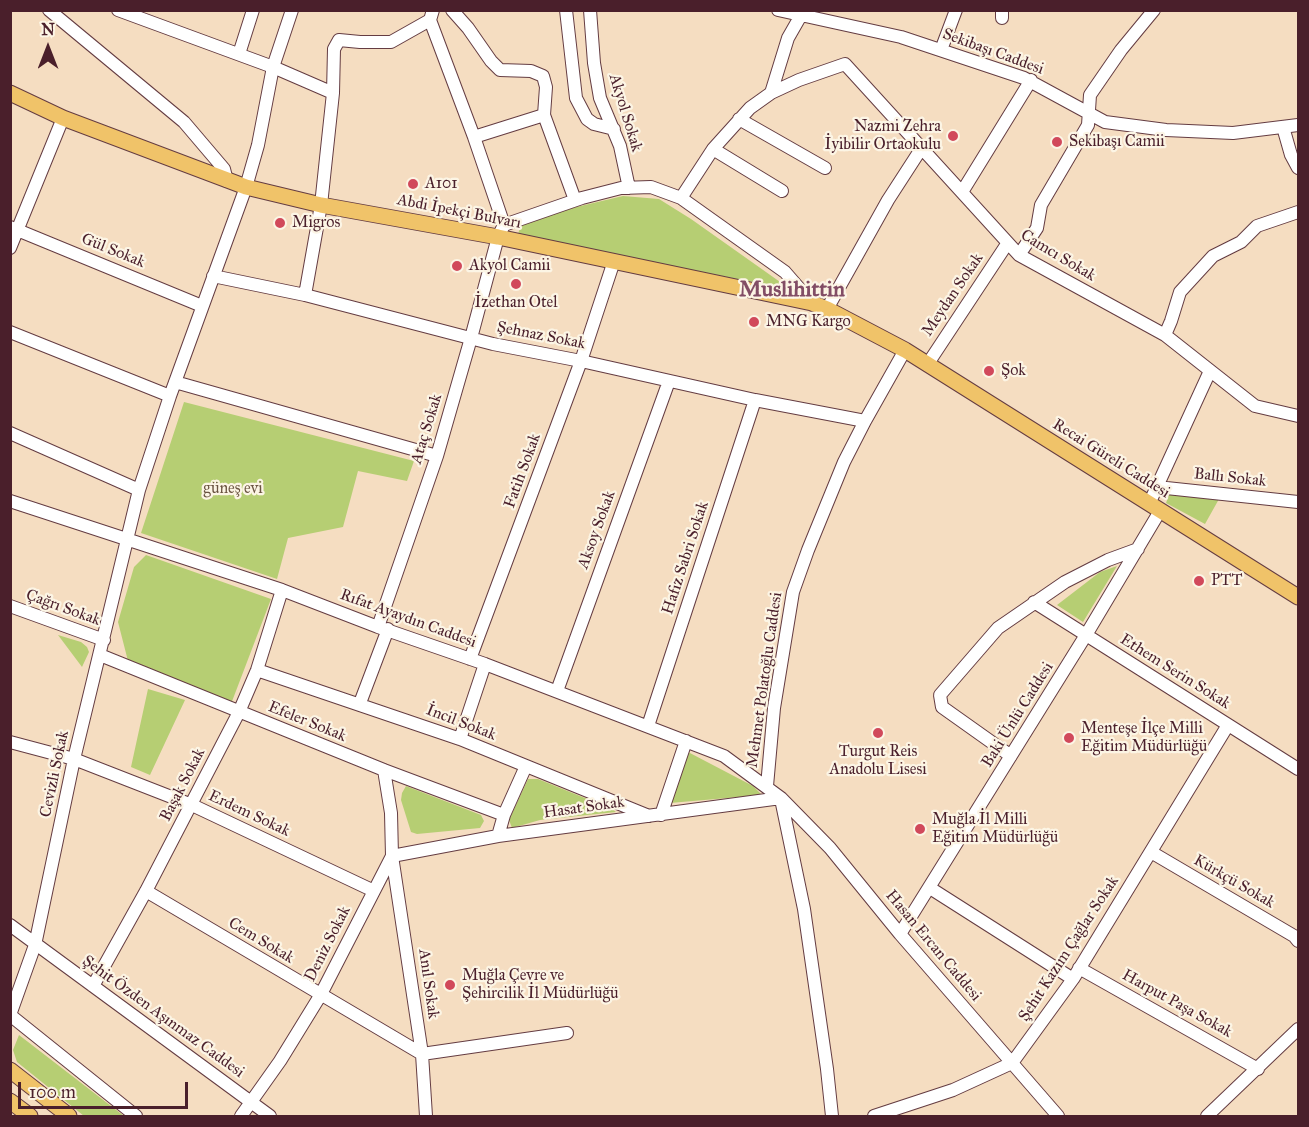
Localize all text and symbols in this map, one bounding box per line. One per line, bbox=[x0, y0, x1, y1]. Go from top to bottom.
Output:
north arrow bbox=[18, 18, 78, 78]
text: N bbox=[41, 20, 55, 39]
street label: Sekibaşı Caddesi bbox=[940, 25, 1046, 79]
street label: Akyol Sokak bbox=[604, 72, 646, 154]
place label: Nazmi Zehra İyibilir Ortaokulu bbox=[825, 117, 941, 155]
marker: Nazmi Zehra İyibilir Ortaokulu bbox=[946, 129, 960, 143]
place label: Sekibaşı Camii bbox=[1069, 132, 1165, 152]
marker: Sekibaşı Camii bbox=[1050, 135, 1064, 149]
place label: A101 bbox=[425, 174, 458, 194]
marker: A101 bbox=[406, 177, 420, 191]
street label: Abdi İpekçi Bulvarı bbox=[395, 191, 523, 233]
place label: Migros bbox=[292, 213, 340, 233]
marker: Migros bbox=[273, 216, 287, 230]
street label: Camcı Sokak bbox=[1017, 226, 1099, 286]
street label: Gül Sokak bbox=[78, 230, 148, 272]
street label: Meydan Sokak bbox=[918, 250, 988, 340]
place label: Akyol Camii bbox=[469, 256, 550, 276]
marker: Akyol Camii bbox=[450, 259, 464, 273]
marker: İzethan Otel bbox=[509, 277, 523, 291]
district label: Muslihittin bbox=[739, 278, 845, 304]
place label: İzethan Otel bbox=[474, 293, 558, 313]
place label: MNG Kargo bbox=[766, 312, 851, 332]
marker: MNG Kargo bbox=[747, 315, 761, 329]
street label: Şehnaz Sokak bbox=[495, 318, 587, 354]
place label: Şok bbox=[1001, 361, 1026, 381]
marker: Şok bbox=[982, 364, 996, 378]
street label: Ataç Sokak bbox=[407, 392, 447, 466]
street label: Recai Güreli Caddesi bbox=[1049, 415, 1173, 503]
street label: Fatih Sokak bbox=[501, 431, 545, 511]
street label: Ballı Sokak bbox=[1193, 465, 1267, 491]
park label: güneş evi bbox=[203, 479, 263, 499]
street label: Aksoy Sokak bbox=[574, 488, 620, 572]
street label: Hafız Sabri Sokak bbox=[659, 499, 713, 617]
place label: PTT bbox=[1211, 571, 1243, 591]
marker: PTT bbox=[1192, 574, 1206, 588]
street label: Rıfat Ayaydın Caddesi bbox=[337, 585, 479, 653]
street label: Çağrı Sokak bbox=[23, 586, 103, 630]
street label: Mehmet Polatoğlu Caddesi bbox=[743, 591, 787, 769]
street label: Ethem Serin Sokak bbox=[1116, 630, 1234, 714]
street label: Baki Ünlü Caddesi bbox=[978, 659, 1058, 771]
street label: Efeler Sokak bbox=[265, 698, 349, 746]
street label: İncil Sokak bbox=[423, 701, 499, 745]
place label: Menteşe İlçe Milli Eğitim Müdürlüğü bbox=[1081, 719, 1207, 757]
marker: Turgut Reis Anadolu Lisesi bbox=[871, 726, 885, 740]
street label: Cevizli Sokak bbox=[36, 729, 74, 819]
marker: Menteşe İlçe Milli Eğitim Müdürlüğü bbox=[1062, 731, 1076, 745]
place label: Turgut Reis Anadolu Lisesi bbox=[829, 742, 927, 780]
street label: Başak Sokak bbox=[156, 745, 210, 825]
street label: Erdem Sokak bbox=[205, 787, 293, 841]
street label: Hasat Sokak bbox=[542, 793, 626, 823]
place label: Muğla İl Milli Eğitim Müdürlüğü bbox=[932, 810, 1058, 848]
marker: Muğla İl Milli Eğitim Müdürlüğü bbox=[913, 822, 927, 836]
street label: Kürkçü Sokak bbox=[1190, 851, 1278, 913]
street label: Şehit Kazım Çağlar Sokak bbox=[1015, 873, 1123, 1025]
street label: Hasan Ercan Caddesi bbox=[881, 887, 985, 1005]
street label: Deniz Sokak bbox=[301, 903, 355, 985]
street label: Cem Sokak bbox=[225, 914, 297, 968]
street label: Anıl Sokak bbox=[414, 948, 442, 1020]
street label: Şehit Özden Aşınmaz Caddesi bbox=[78, 952, 248, 1082]
place label: Muğla Çevre ve Şehircilik İl Müdürlüğü bbox=[462, 966, 618, 1004]
street label: Harput Paşa Sokak bbox=[1119, 966, 1235, 1042]
marker: Muğla Çevre ve Şehircilik İl Müdürlüğü bbox=[443, 978, 457, 992]
scale bar bbox=[21, 1070, 190, 1108]
text: 100 m bbox=[29, 1081, 76, 1103]

